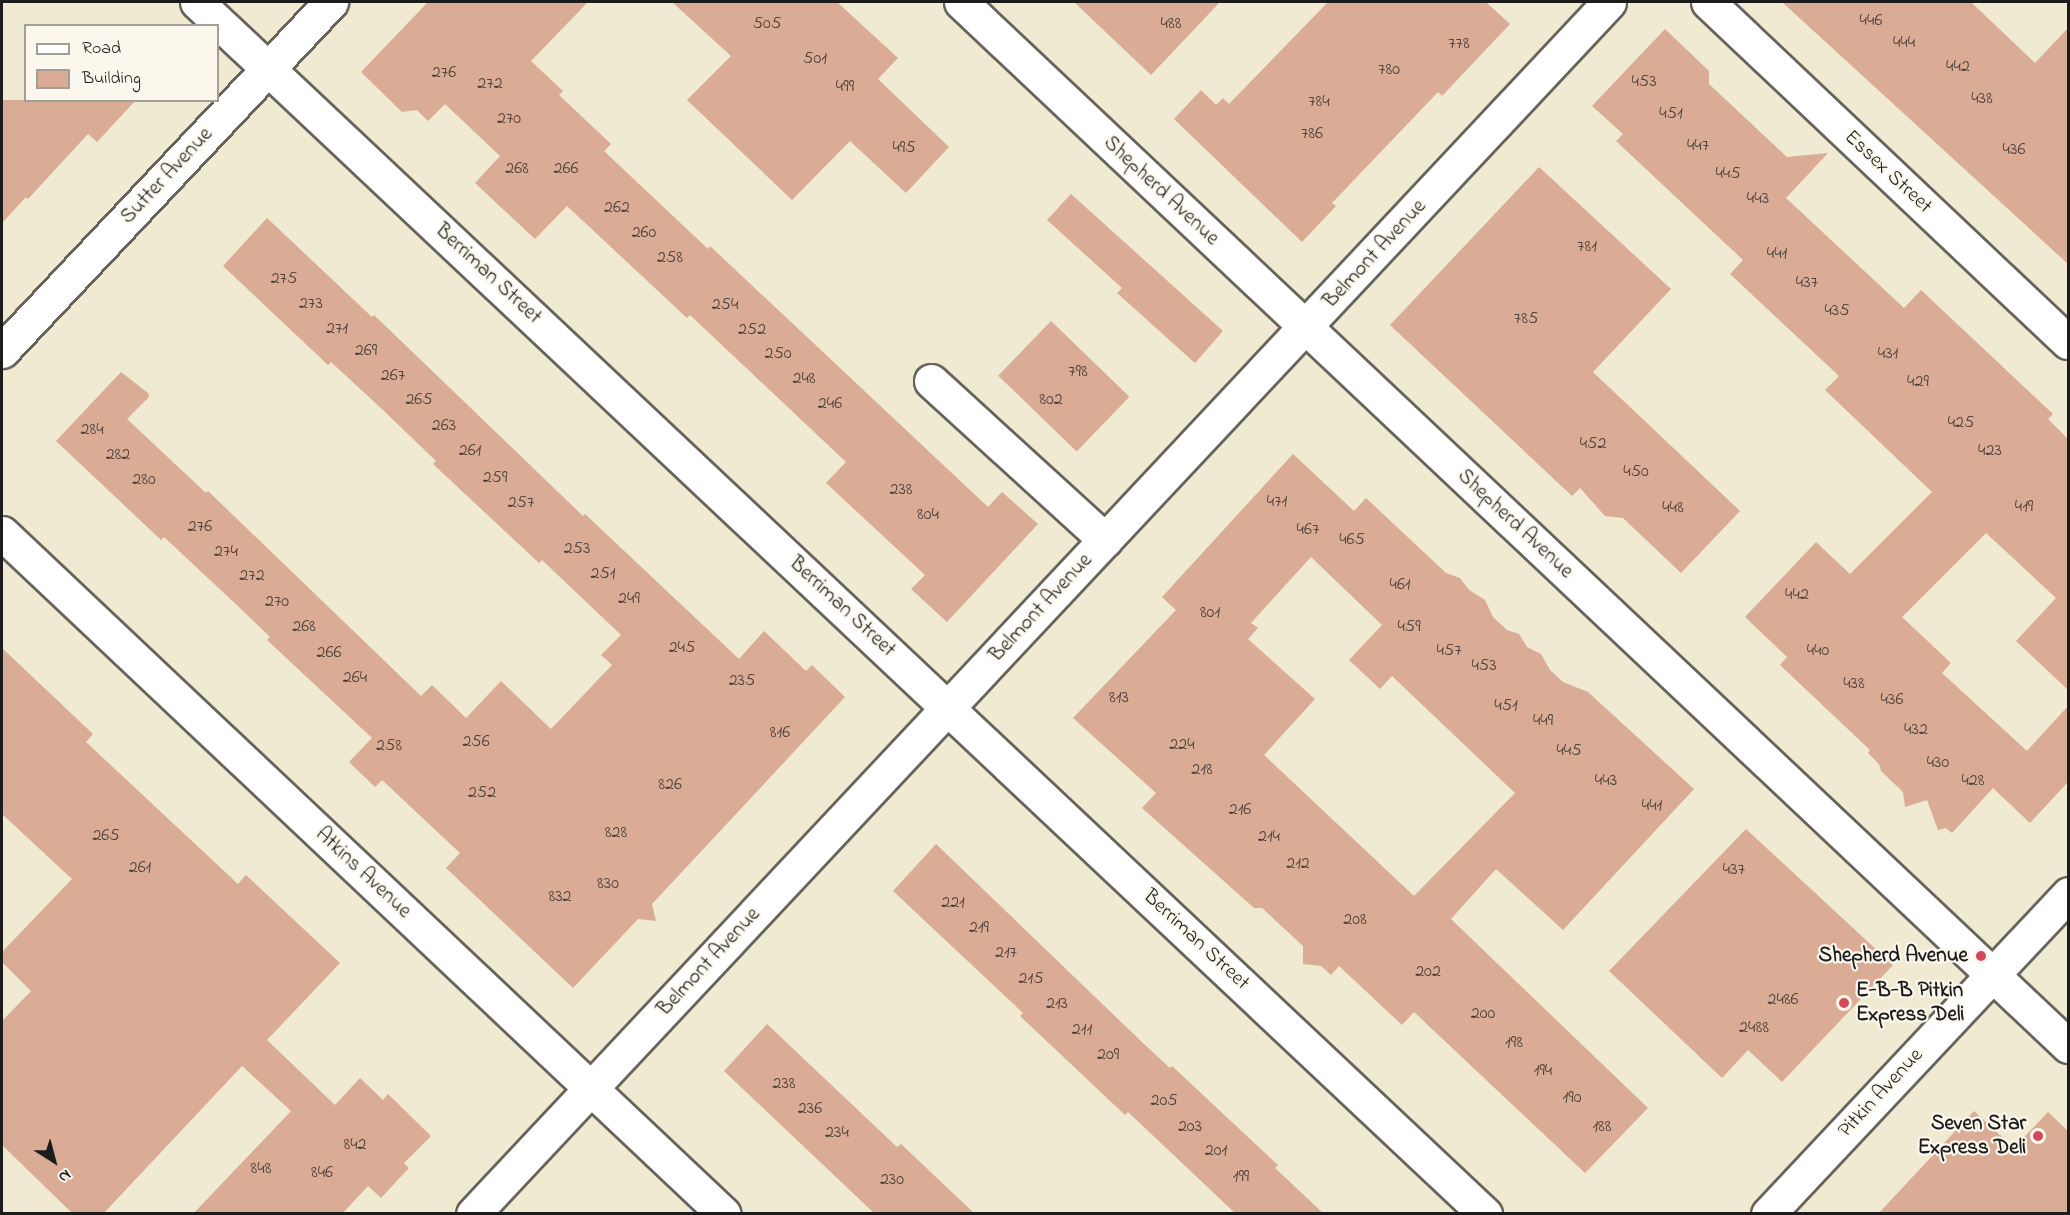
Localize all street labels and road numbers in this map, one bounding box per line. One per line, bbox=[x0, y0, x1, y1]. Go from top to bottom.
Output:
street label: Sutter Avenue bbox=[116, 122, 218, 230]
street label: Essex Street bbox=[1839, 125, 1937, 219]
street label: Shepherd Avenue bbox=[1098, 131, 1224, 251]
street label: Belmont Avenue bbox=[1318, 194, 1432, 314]
street label: Berriman Street bbox=[429, 218, 547, 330]
street label: Shepherd Avenue bbox=[1452, 464, 1578, 584]
street label: Belmont Avenue bbox=[984, 548, 1098, 668]
street label: Berriman Street bbox=[783, 551, 901, 663]
street label: Atkins Avenue bbox=[310, 822, 416, 924]
street label: Berriman Street bbox=[1137, 884, 1255, 996]
street label: Belmont Avenue bbox=[652, 902, 766, 1022]
street label: Pitkin Avenue bbox=[1833, 1043, 1929, 1143]

